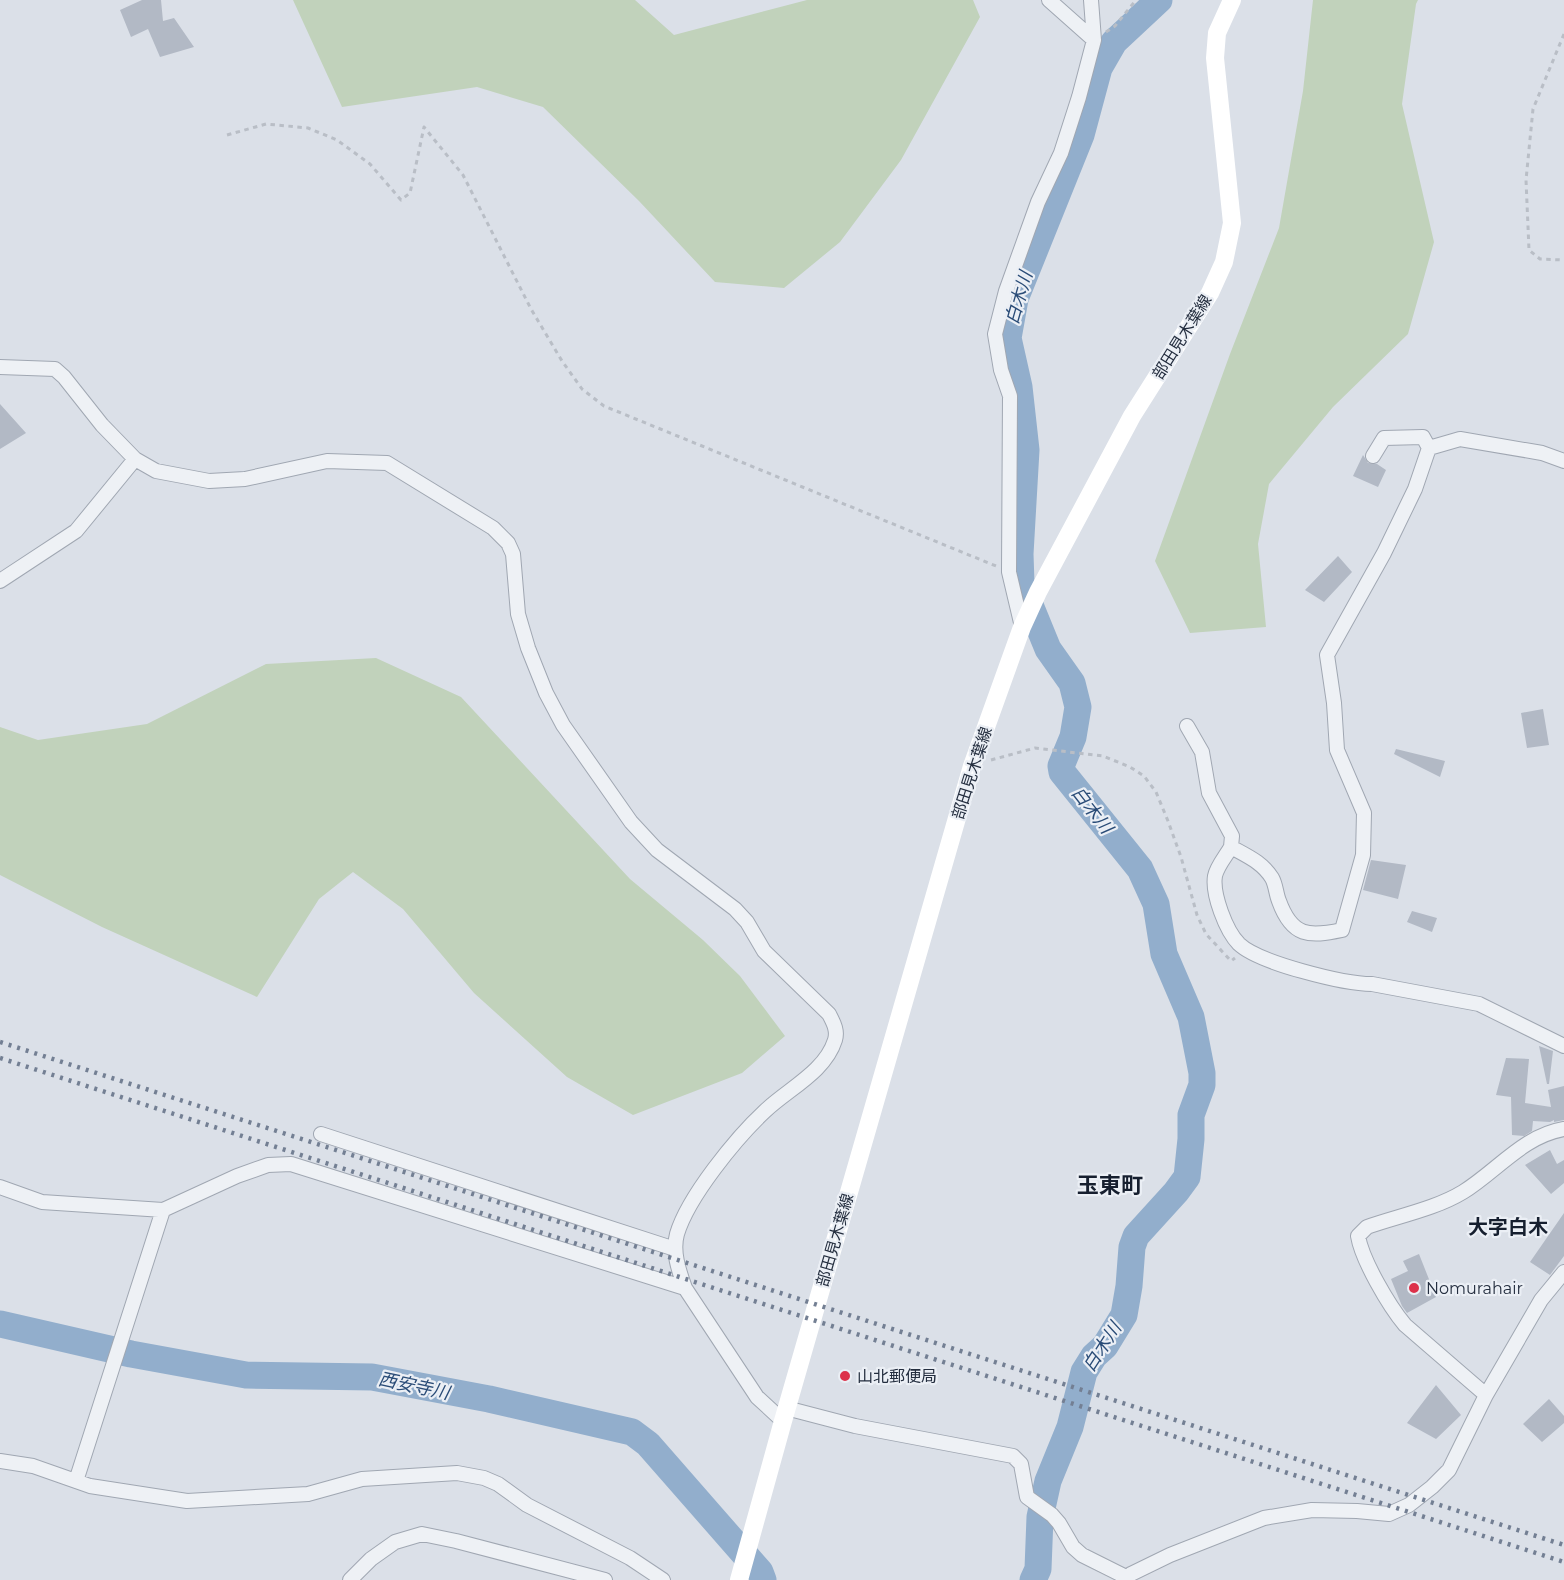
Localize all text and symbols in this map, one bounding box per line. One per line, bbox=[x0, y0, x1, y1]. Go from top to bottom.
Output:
water label: 白木川 bbox=[1001, 267, 1038, 327]
street label: 部田見木葉線 bbox=[1149, 291, 1215, 383]
street label: 部田見木葉線 bbox=[948, 724, 996, 822]
water label: 白木川 bbox=[1067, 782, 1119, 840]
district label: 玉東町 bbox=[1077, 1172, 1143, 1199]
street label: 部田見木葉線 bbox=[813, 1191, 857, 1289]
district label: 大字白木 bbox=[1468, 1215, 1548, 1239]
place label: Nomurahair bbox=[1426, 1279, 1523, 1298]
marker: Nomurahair bbox=[1407, 1281, 1421, 1295]
water label: 白木川 bbox=[1078, 1317, 1127, 1376]
place label: 山北郵便局 bbox=[857, 1367, 937, 1386]
water label: 西安寺川 bbox=[376, 1368, 453, 1405]
marker: 山北郵便局 bbox=[838, 1369, 852, 1383]

